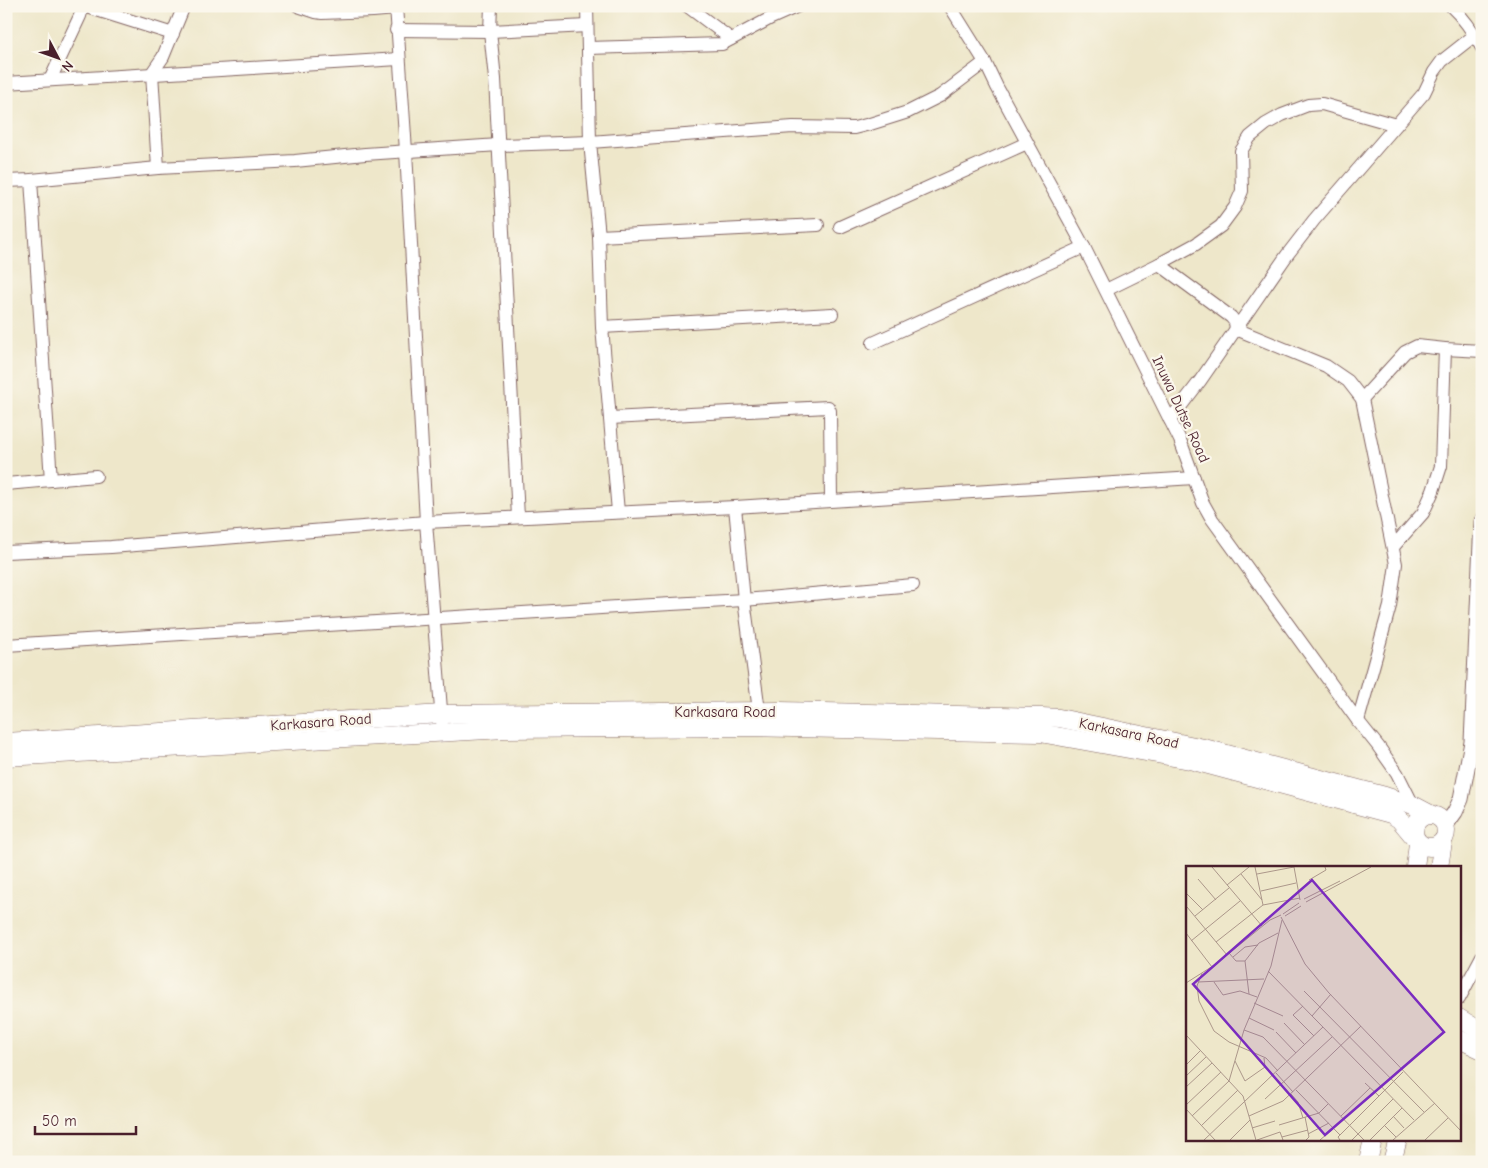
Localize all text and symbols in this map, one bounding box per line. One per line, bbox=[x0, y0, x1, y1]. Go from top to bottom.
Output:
north arrow bbox=[32, 32, 82, 82]
text: N bbox=[58, 57, 77, 75]
street label: Inuwa Dutse Road bbox=[1148, 353, 1214, 465]
street label: Karkasara Road bbox=[674, 703, 776, 721]
street label: Karkasara Road bbox=[270, 709, 372, 735]
street label: Karkasara Road bbox=[1077, 714, 1181, 752]
inset map bbox=[1186, 866, 1460, 1140]
scale bar bbox=[35, 1103, 136, 1135]
text: 50 m bbox=[42, 1112, 77, 1130]

